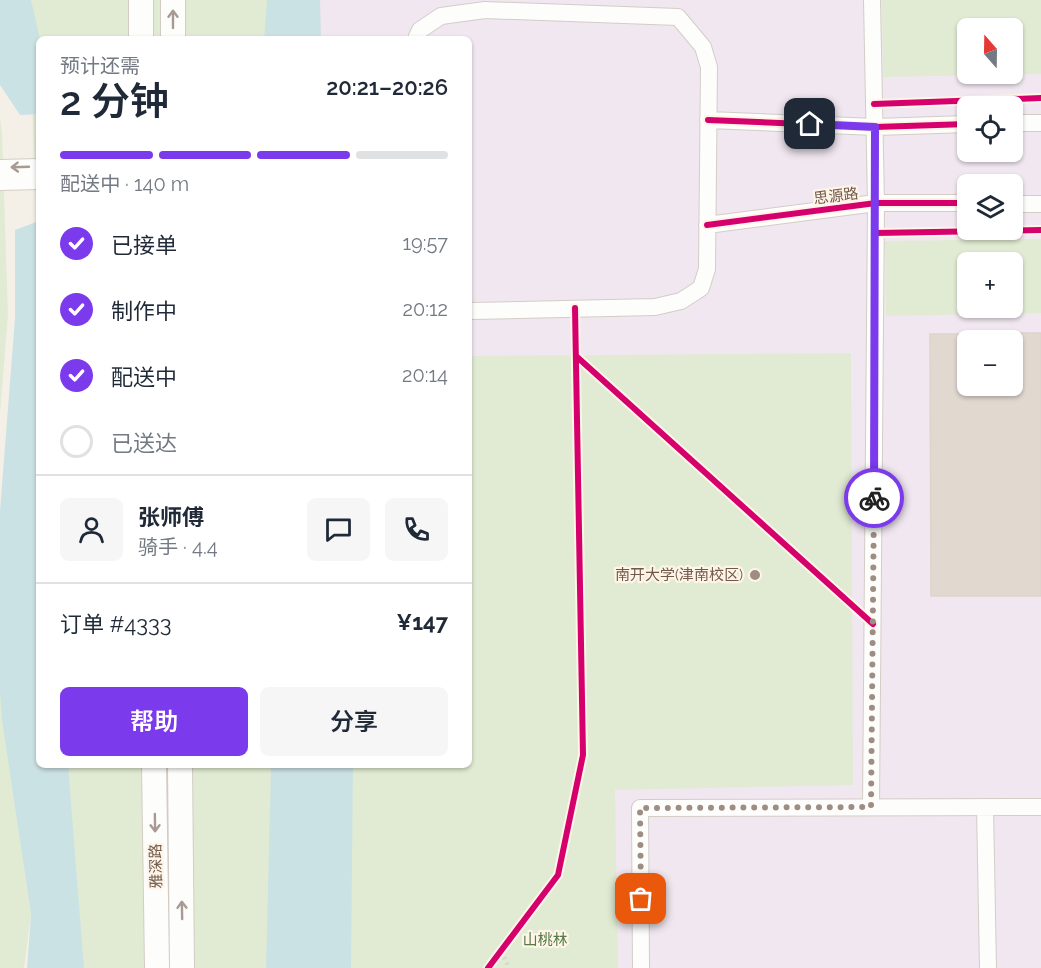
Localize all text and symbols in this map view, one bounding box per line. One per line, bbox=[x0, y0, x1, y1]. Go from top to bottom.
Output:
one-way arrow bbox=[167, 10, 179, 30]
north arrow bbox=[957, 18, 1023, 84]
map controls bbox=[957, 18, 1023, 396]
text: 预计还需 bbox=[60, 54, 140, 78]
text: 20:21–20:26 bbox=[326, 74, 448, 100]
text: 2 分钟 bbox=[60, 78, 169, 124]
button: locate bbox=[957, 96, 1023, 162]
pin bbox=[784, 98, 835, 149]
icon: home bbox=[793, 107, 826, 140]
one-way arrow bbox=[10, 162, 30, 173]
text: 配送中 · 140 m bbox=[60, 172, 189, 196]
button: layers bbox=[957, 174, 1023, 240]
street label: 思源路 bbox=[813, 184, 859, 208]
icon: check bbox=[60, 227, 93, 260]
text: 19:57 bbox=[402, 231, 448, 255]
text: 已接单 bbox=[111, 232, 177, 258]
button: + bbox=[957, 252, 1023, 318]
icon: check bbox=[60, 293, 93, 326]
text: 20:12 bbox=[403, 297, 448, 321]
text: 制作中 bbox=[111, 298, 177, 324]
button: − bbox=[957, 330, 1023, 396]
icon: check bbox=[60, 359, 93, 392]
text: 20:14 bbox=[402, 363, 448, 387]
text: 配送中 bbox=[111, 364, 177, 390]
text: 已送达 bbox=[111, 430, 177, 456]
courier bbox=[844, 468, 904, 528]
icon: bike bbox=[858, 482, 891, 515]
button: person bbox=[60, 498, 123, 561]
button: chat bbox=[307, 498, 370, 561]
button: phone bbox=[385, 498, 448, 561]
text: 张师傅 bbox=[138, 504, 204, 530]
text: 骑手 · 4.4 bbox=[138, 535, 218, 559]
place label: 南开大学(津南校区) bbox=[615, 566, 743, 584]
marker: 南开大学(津南校区) bbox=[748, 568, 762, 582]
text: ¥147 bbox=[397, 609, 448, 635]
text: 订单 #4333 bbox=[60, 611, 172, 637]
button: 帮助 bbox=[60, 687, 248, 756]
button: 分享 bbox=[260, 687, 448, 756]
one-way arrow bbox=[149, 813, 161, 833]
street label: 雅深路 bbox=[147, 843, 165, 889]
pin bbox=[615, 873, 666, 924]
icon: bag bbox=[624, 882, 657, 915]
one-way arrow bbox=[176, 900, 187, 920]
park label: 山桃林 bbox=[522, 931, 568, 949]

